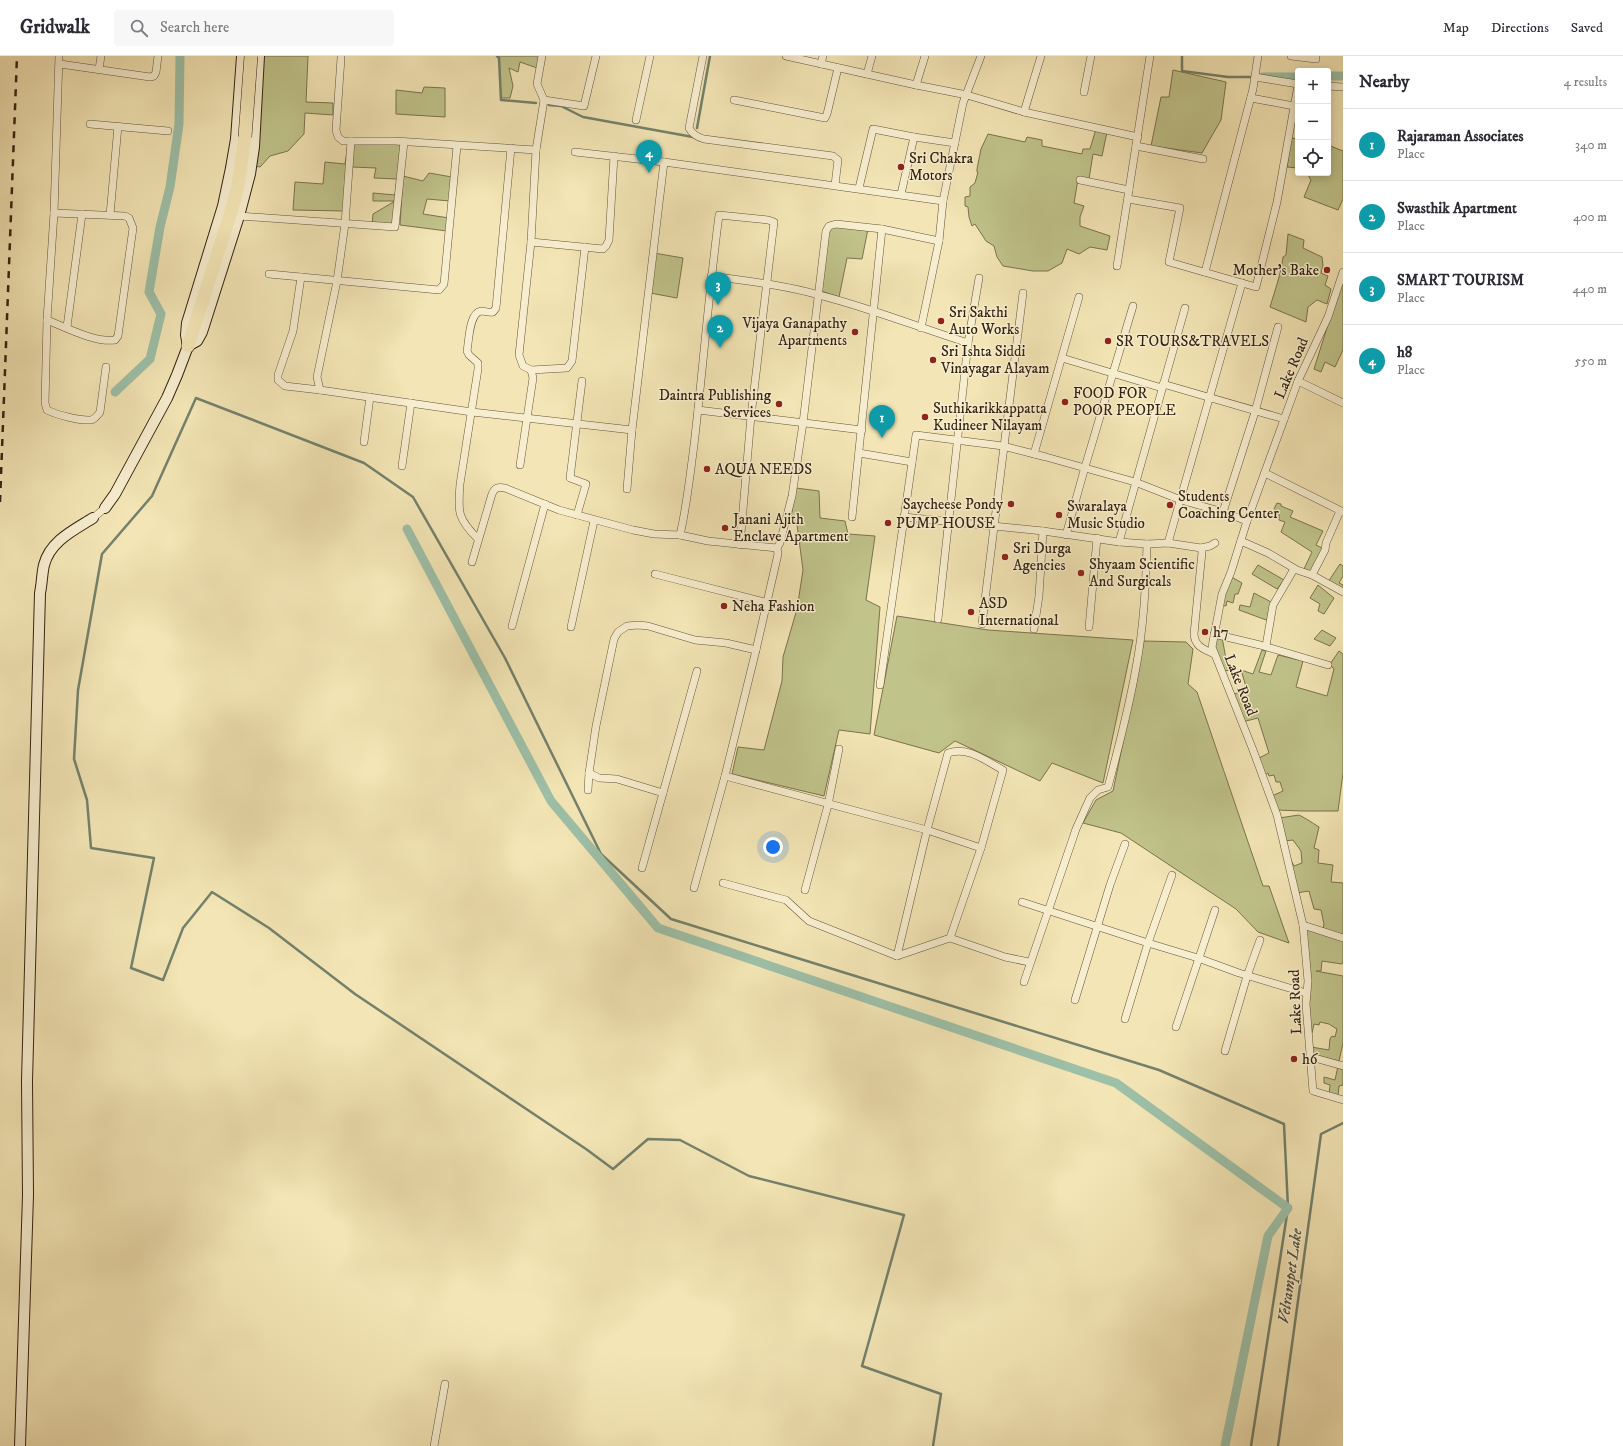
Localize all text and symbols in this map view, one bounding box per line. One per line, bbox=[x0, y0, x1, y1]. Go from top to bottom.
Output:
search box bbox=[114, 10, 394, 46]
text: Gridwalk bbox=[20, 16, 90, 39]
icon: search bbox=[128, 17, 150, 39]
text: Search here bbox=[160, 18, 229, 37]
text: Map bbox=[1443, 19, 1469, 37]
text: Directions bbox=[1491, 19, 1549, 37]
text: Saved bbox=[1571, 19, 1603, 37]
map controls bbox=[1295, 68, 1331, 176]
button: + bbox=[1295, 68, 1331, 104]
text: Nearby bbox=[1359, 71, 1409, 93]
text: 4 results bbox=[1564, 74, 1607, 90]
button: − bbox=[1295, 104, 1331, 140]
text: Rajaraman Associates bbox=[1397, 127, 1524, 146]
text: 1 bbox=[1370, 137, 1374, 153]
text: 340 m bbox=[1575, 137, 1607, 153]
pin: 4 bbox=[636, 140, 662, 173]
button: locate bbox=[1295, 140, 1331, 176]
text: Place bbox=[1397, 146, 1425, 162]
place label: Sri Chakra Motors bbox=[909, 149, 974, 185]
marker: Sri Chakra Motors bbox=[896, 162, 906, 172]
text: Swasthik Apartment bbox=[1397, 199, 1517, 218]
text: 2 bbox=[1369, 209, 1375, 225]
text: 400 m bbox=[1573, 209, 1607, 225]
text: Place bbox=[1397, 218, 1425, 234]
place label: Mother's Bake bbox=[1233, 261, 1319, 280]
marker: Mother's Bake bbox=[1322, 265, 1332, 275]
text: SMART TOURISM bbox=[1397, 271, 1524, 290]
pin: 3 bbox=[705, 272, 731, 305]
text: 3 bbox=[1370, 281, 1374, 297]
text: 440 m bbox=[1572, 281, 1607, 297]
text: Place bbox=[1397, 290, 1425, 306]
place label: Sri Sakthi Auto Works bbox=[949, 303, 1019, 339]
place label: Vijaya Ganapathy Apartments bbox=[741, 314, 848, 350]
pin: 2 bbox=[707, 315, 733, 348]
marker: Sri Sakthi Auto Works bbox=[936, 316, 946, 326]
marker: Vijaya Ganapathy Apartments bbox=[850, 327, 860, 337]
place label: SR TOURS&TRAVELS bbox=[1116, 332, 1269, 351]
street label: Lake Road bbox=[1270, 334, 1313, 402]
marker: SR TOURS&TRAVELS bbox=[1103, 336, 1113, 346]
place label: Sri Ishta Siddi Vinayagar Alayam bbox=[940, 342, 1049, 378]
text: h8 bbox=[1397, 343, 1412, 362]
text: 4 bbox=[1368, 353, 1376, 369]
text: 550 m bbox=[1575, 353, 1607, 369]
marker: Sri Ishta Siddi Vinayagar Alayam bbox=[928, 355, 938, 365]
text: Place bbox=[1397, 362, 1425, 378]
place label: FOOD FOR POOR PEOPLE bbox=[1073, 384, 1176, 420]
place label: Daintra Publishing Services bbox=[659, 386, 772, 422]
marker: FOOD FOR POOR PEOPLE bbox=[1060, 397, 1070, 407]
marker: Daintra Publishing Services bbox=[774, 399, 784, 409]
place label: Suthikarikkappatta Kudineer Nilayam bbox=[933, 399, 1047, 435]
pin: 1 bbox=[869, 405, 895, 438]
marker: Suthikarikkappatta Kudineer Nilayam bbox=[920, 412, 930, 422]
place label: AQUA NEEDS bbox=[715, 460, 812, 479]
marker: AQUA NEEDS bbox=[702, 464, 712, 474]
place label: Students Coaching Center bbox=[1178, 487, 1279, 523]
place label: Saycheese Pondy bbox=[903, 495, 1004, 514]
place label: Swaralaya Music Studio bbox=[1067, 497, 1145, 533]
marker: Saycheese Pondy bbox=[1006, 499, 1016, 509]
marker: Students Coaching Center bbox=[1165, 500, 1175, 510]
place label: Janani Ajith Enclave Apartment bbox=[731, 510, 849, 546]
marker: Swaralaya Music Studio bbox=[1054, 510, 1064, 520]
place label: PUMP HOUSE bbox=[896, 514, 995, 533]
marker: PUMP HOUSE bbox=[883, 518, 893, 528]
marker: Janani Ajith Enclave Apartment bbox=[720, 523, 730, 533]
place label: Sri Durga Agencies bbox=[1013, 539, 1072, 575]
marker: Sri Durga Agencies bbox=[1000, 552, 1010, 562]
place label: Shyaam Scientific And Surgicals bbox=[1089, 555, 1195, 591]
marker: Shyaam Scientific And Surgicals bbox=[1076, 568, 1086, 578]
place label: ASD International bbox=[979, 594, 1059, 630]
place label: Neha Fashion bbox=[732, 597, 815, 616]
marker: Neha Fashion bbox=[719, 601, 729, 611]
marker: ASD International bbox=[966, 607, 976, 617]
place label: h7 bbox=[1213, 623, 1229, 642]
marker: h7 bbox=[1200, 627, 1210, 637]
street label: Lake Road bbox=[1220, 652, 1262, 719]
your location bbox=[763, 837, 783, 857]
street label: Lake Road bbox=[1285, 969, 1306, 1035]
place label: h6 bbox=[1302, 1050, 1319, 1069]
marker: h6 bbox=[1289, 1054, 1299, 1064]
water label: Velrampet Lake bbox=[1273, 1227, 1307, 1325]

